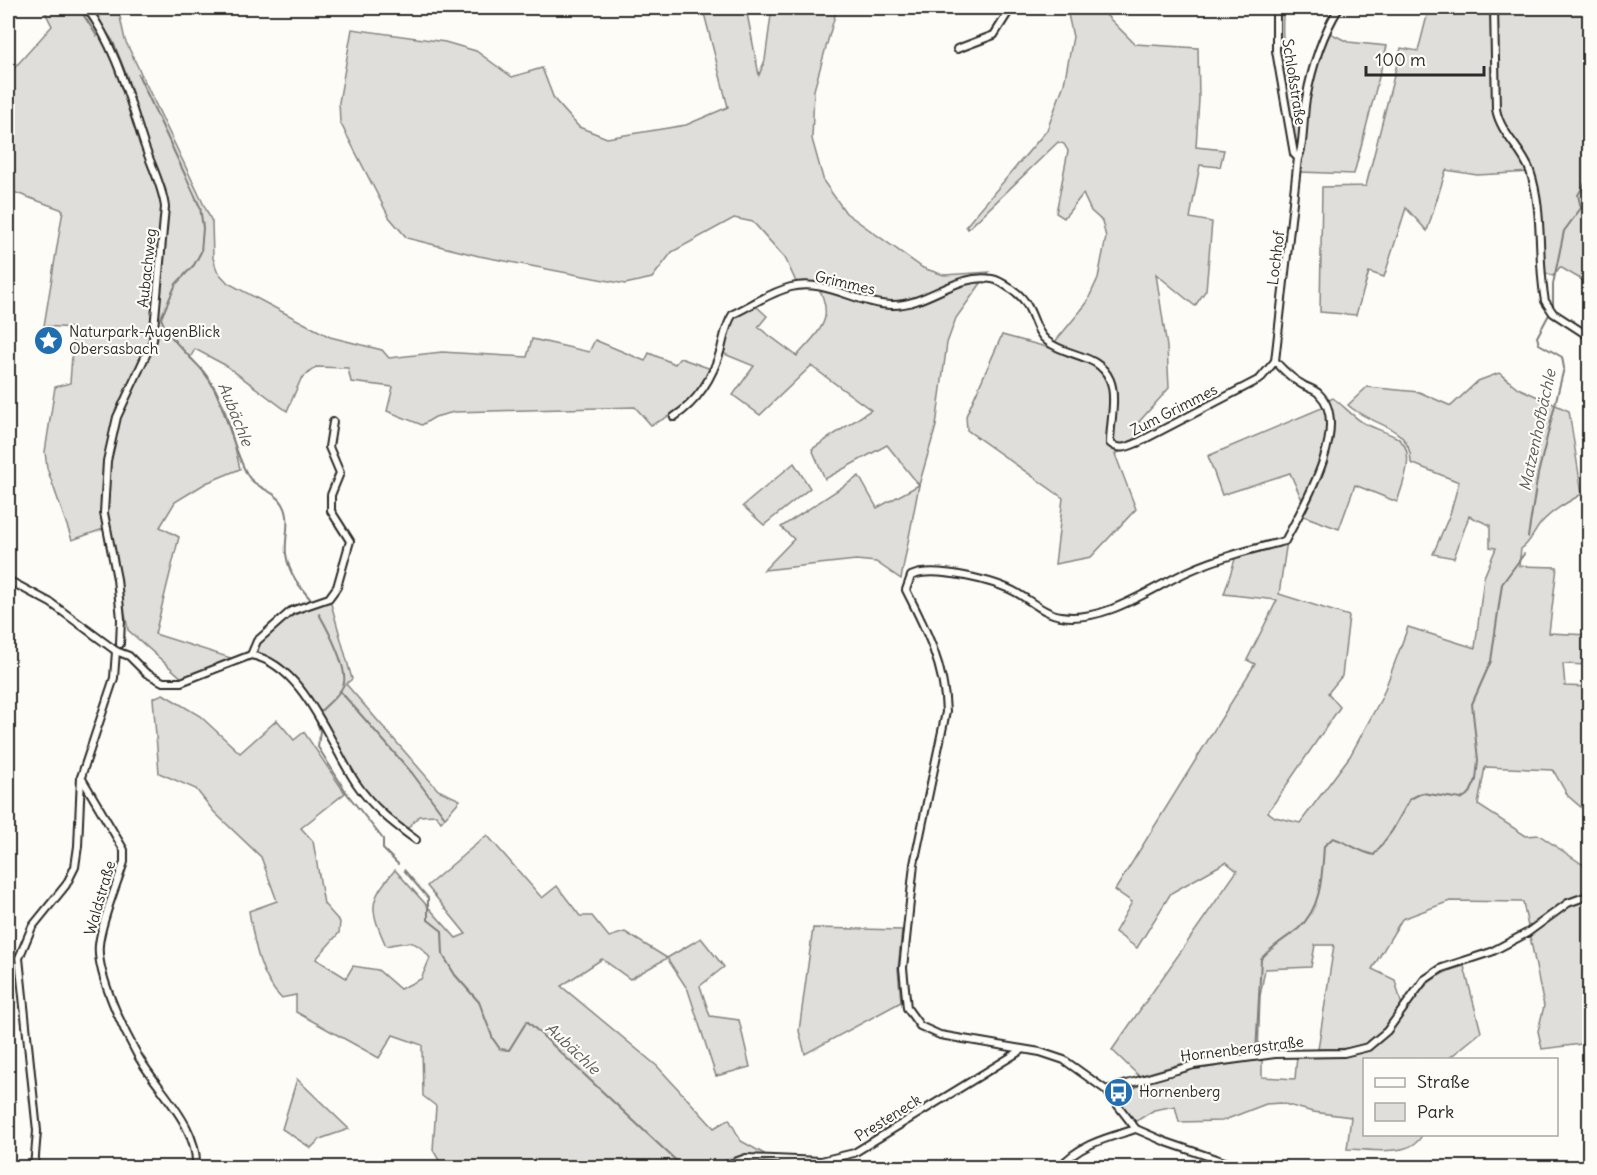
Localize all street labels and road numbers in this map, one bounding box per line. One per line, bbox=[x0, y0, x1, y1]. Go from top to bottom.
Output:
street label: Schloßstraße bbox=[1278, 37, 1311, 126]
street label: Aubachweg bbox=[133, 227, 160, 309]
street label: Lochhof bbox=[1263, 229, 1288, 286]
street label: Grimmes bbox=[813, 266, 877, 299]
street label: Zum Grimmes bbox=[1127, 379, 1221, 440]
street label: Waldstraße bbox=[80, 858, 119, 937]
street label: Hornenbergstraße bbox=[1179, 1032, 1305, 1065]
street label: Presteneck bbox=[851, 1090, 925, 1145]

